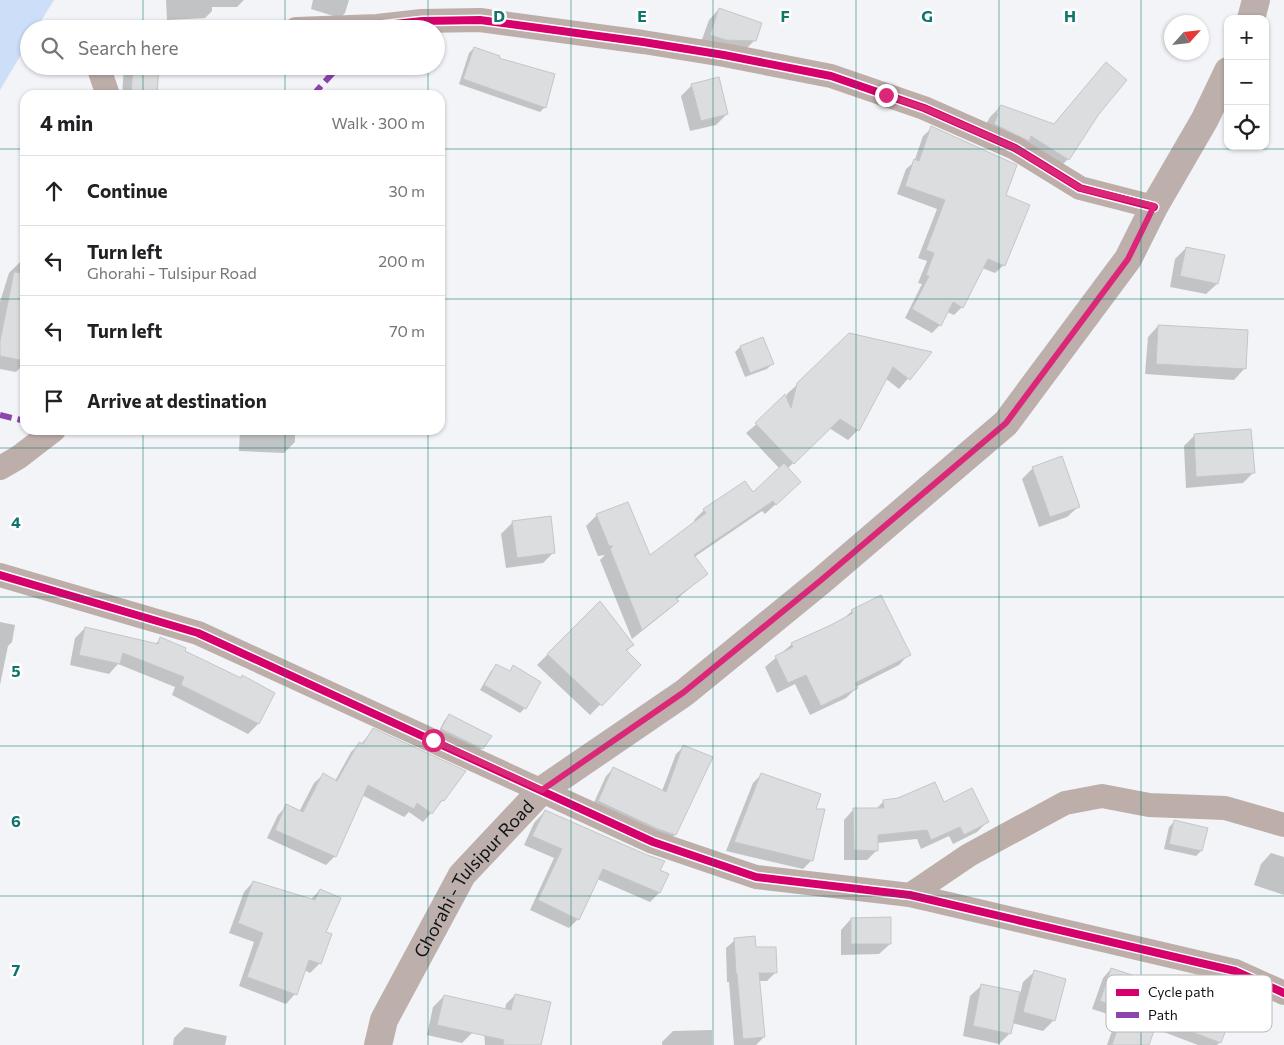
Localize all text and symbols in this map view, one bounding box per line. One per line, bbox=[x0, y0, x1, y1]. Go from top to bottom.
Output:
text: D bbox=[493, 6, 505, 25]
text: E bbox=[637, 6, 647, 25]
text: F bbox=[780, 6, 790, 25]
text: G bbox=[921, 6, 933, 25]
text: H bbox=[1064, 6, 1076, 25]
north arrow bbox=[1164, 15, 1209, 60]
map controls bbox=[1224, 15, 1269, 150]
button: + bbox=[1224, 15, 1269, 60]
search box bbox=[20, 20, 445, 75]
icon: search bbox=[38, 34, 66, 62]
text: Search here bbox=[78, 36, 178, 59]
button: − bbox=[1224, 60, 1269, 105]
route end bbox=[875, 84, 898, 107]
button: locate bbox=[1224, 105, 1269, 150]
text: 4 min bbox=[40, 110, 93, 135]
text: Walk · 300 m bbox=[331, 113, 425, 132]
icon: ahead bbox=[40, 177, 68, 205]
text: Continue bbox=[87, 179, 167, 202]
text: 30 m bbox=[388, 181, 425, 200]
text: Turn left bbox=[87, 240, 162, 263]
icon: left bbox=[40, 247, 68, 275]
text: 200 m bbox=[378, 251, 425, 270]
text: Ghorahi - Tulsipur Road bbox=[87, 263, 257, 282]
icon: left bbox=[40, 317, 68, 345]
text: Turn left bbox=[87, 319, 162, 342]
text: 70 m bbox=[389, 321, 425, 340]
icon: arrive bbox=[40, 387, 68, 415]
text: Arrive at destination bbox=[87, 389, 267, 412]
text: 4 bbox=[11, 512, 21, 531]
text: 5 bbox=[11, 661, 21, 680]
route start bbox=[422, 729, 445, 752]
street label: Ghorahi - Tulsipur Road bbox=[409, 795, 538, 961]
text: 6 bbox=[11, 811, 21, 830]
text: 7 bbox=[12, 960, 21, 979]
legend bbox=[1106, 975, 1272, 1032]
text: Cycle path bbox=[1148, 983, 1214, 1000]
text: Path bbox=[1148, 1006, 1178, 1023]

